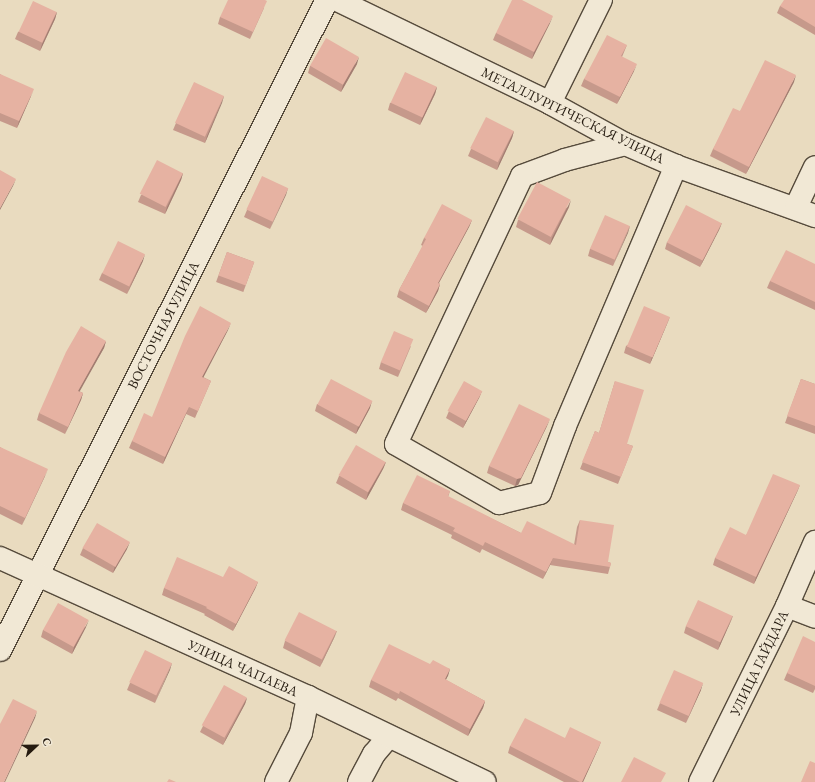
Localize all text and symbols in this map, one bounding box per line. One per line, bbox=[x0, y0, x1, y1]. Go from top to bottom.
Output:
street label: МЕТАЛЛУРГИЧЕСКАЯ УЛИЦА bbox=[479, 63, 667, 167]
street label: ВОСТОЧНАЯ УЛИЦА bbox=[124, 258, 202, 392]
street label: УЛИЦА ГАЙДАРА bbox=[726, 608, 792, 718]
street label: УЛИЦА ЧАПАЕВА bbox=[185, 636, 301, 700]
north arrow bbox=[16, 726, 56, 766]
text: С bbox=[39, 735, 55, 748]

